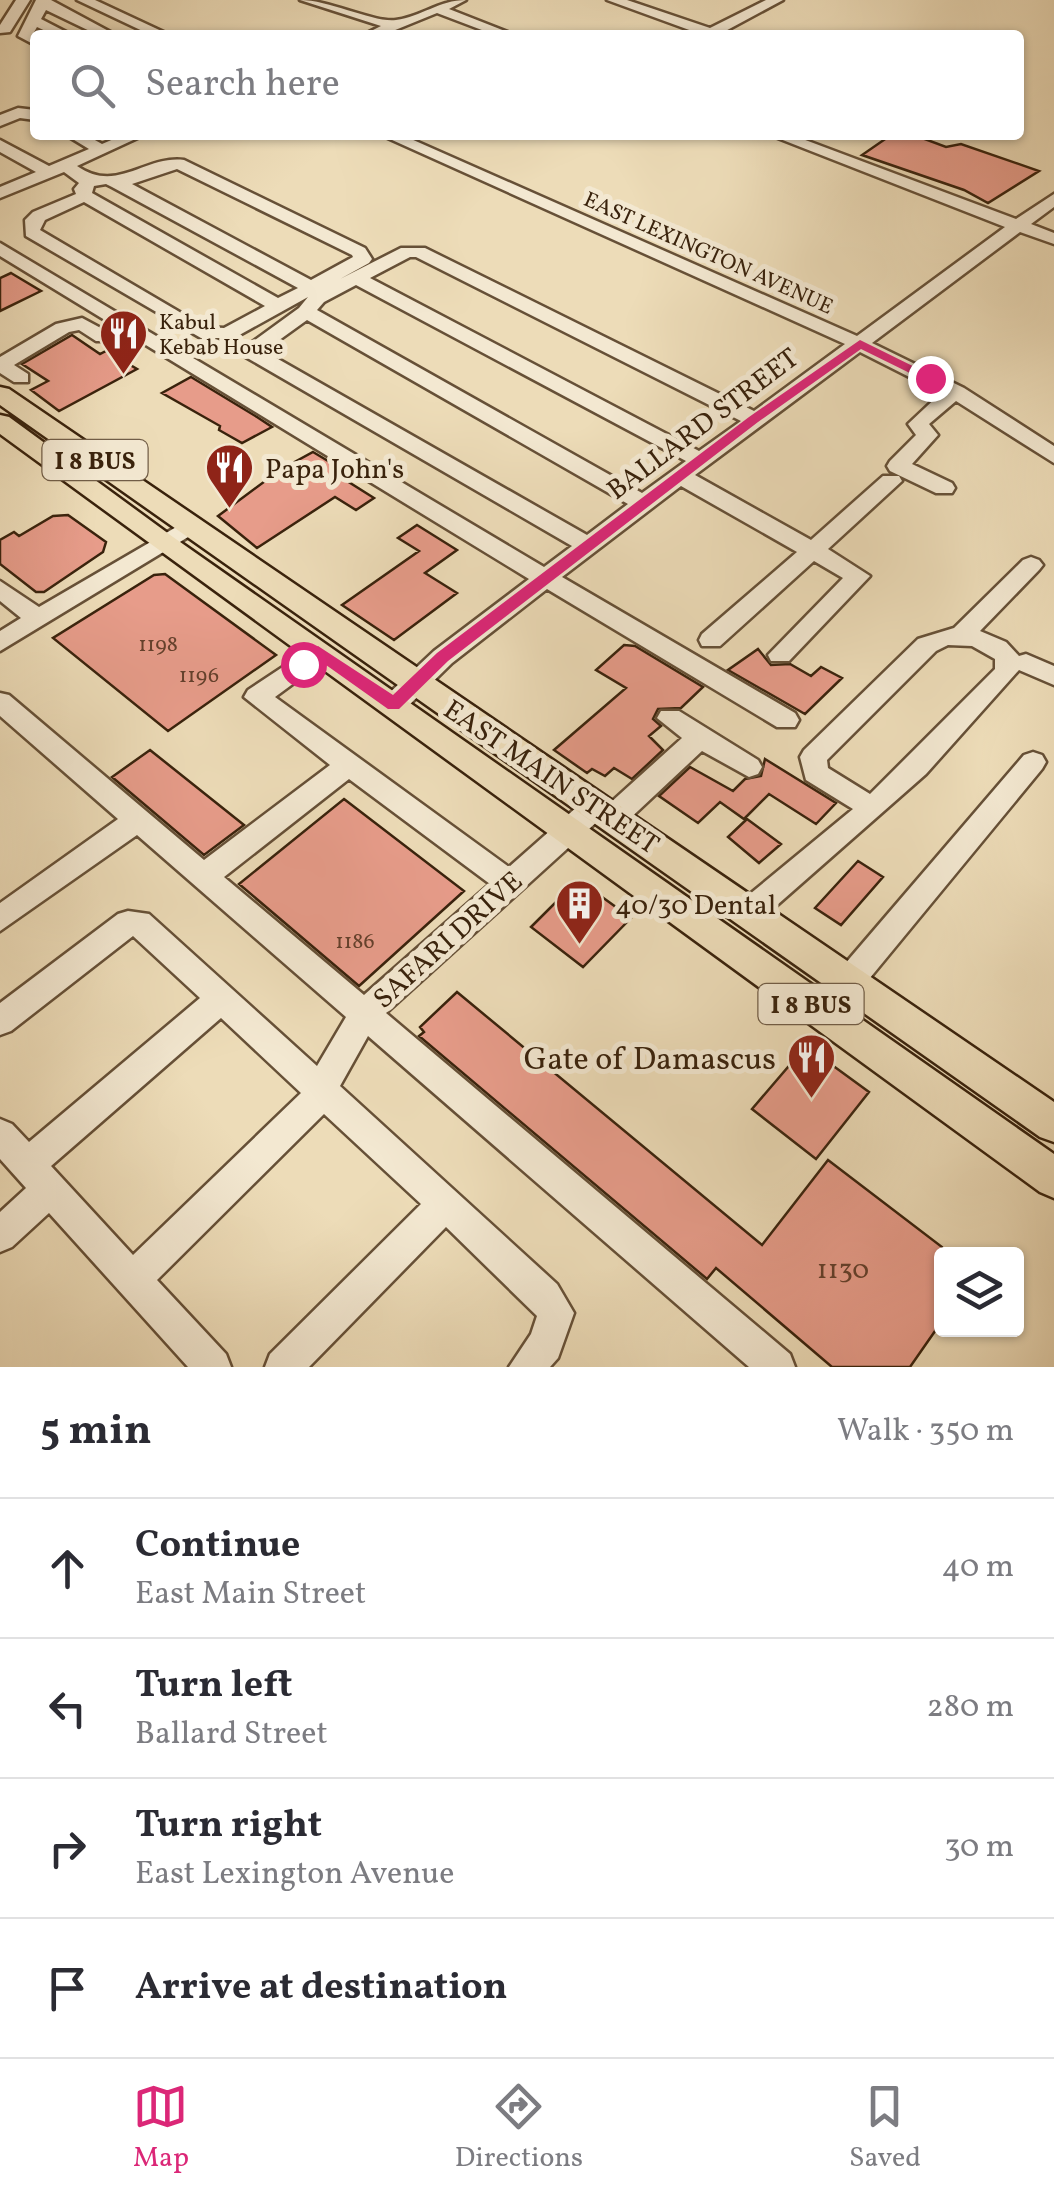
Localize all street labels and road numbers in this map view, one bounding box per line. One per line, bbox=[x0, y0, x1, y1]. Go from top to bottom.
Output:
street label: EAST LEXINGTON AVENUE bbox=[578, 185, 838, 323]
street label: BALLARD STREET bbox=[599, 340, 808, 510]
road number: I 8 BUS bbox=[42, 440, 148, 480]
street label: EAST MAIN STREET bbox=[435, 691, 666, 865]
street label: SAFARI DRIVE bbox=[365, 863, 532, 1019]
road number: I 8 BUS bbox=[758, 984, 864, 1024]

